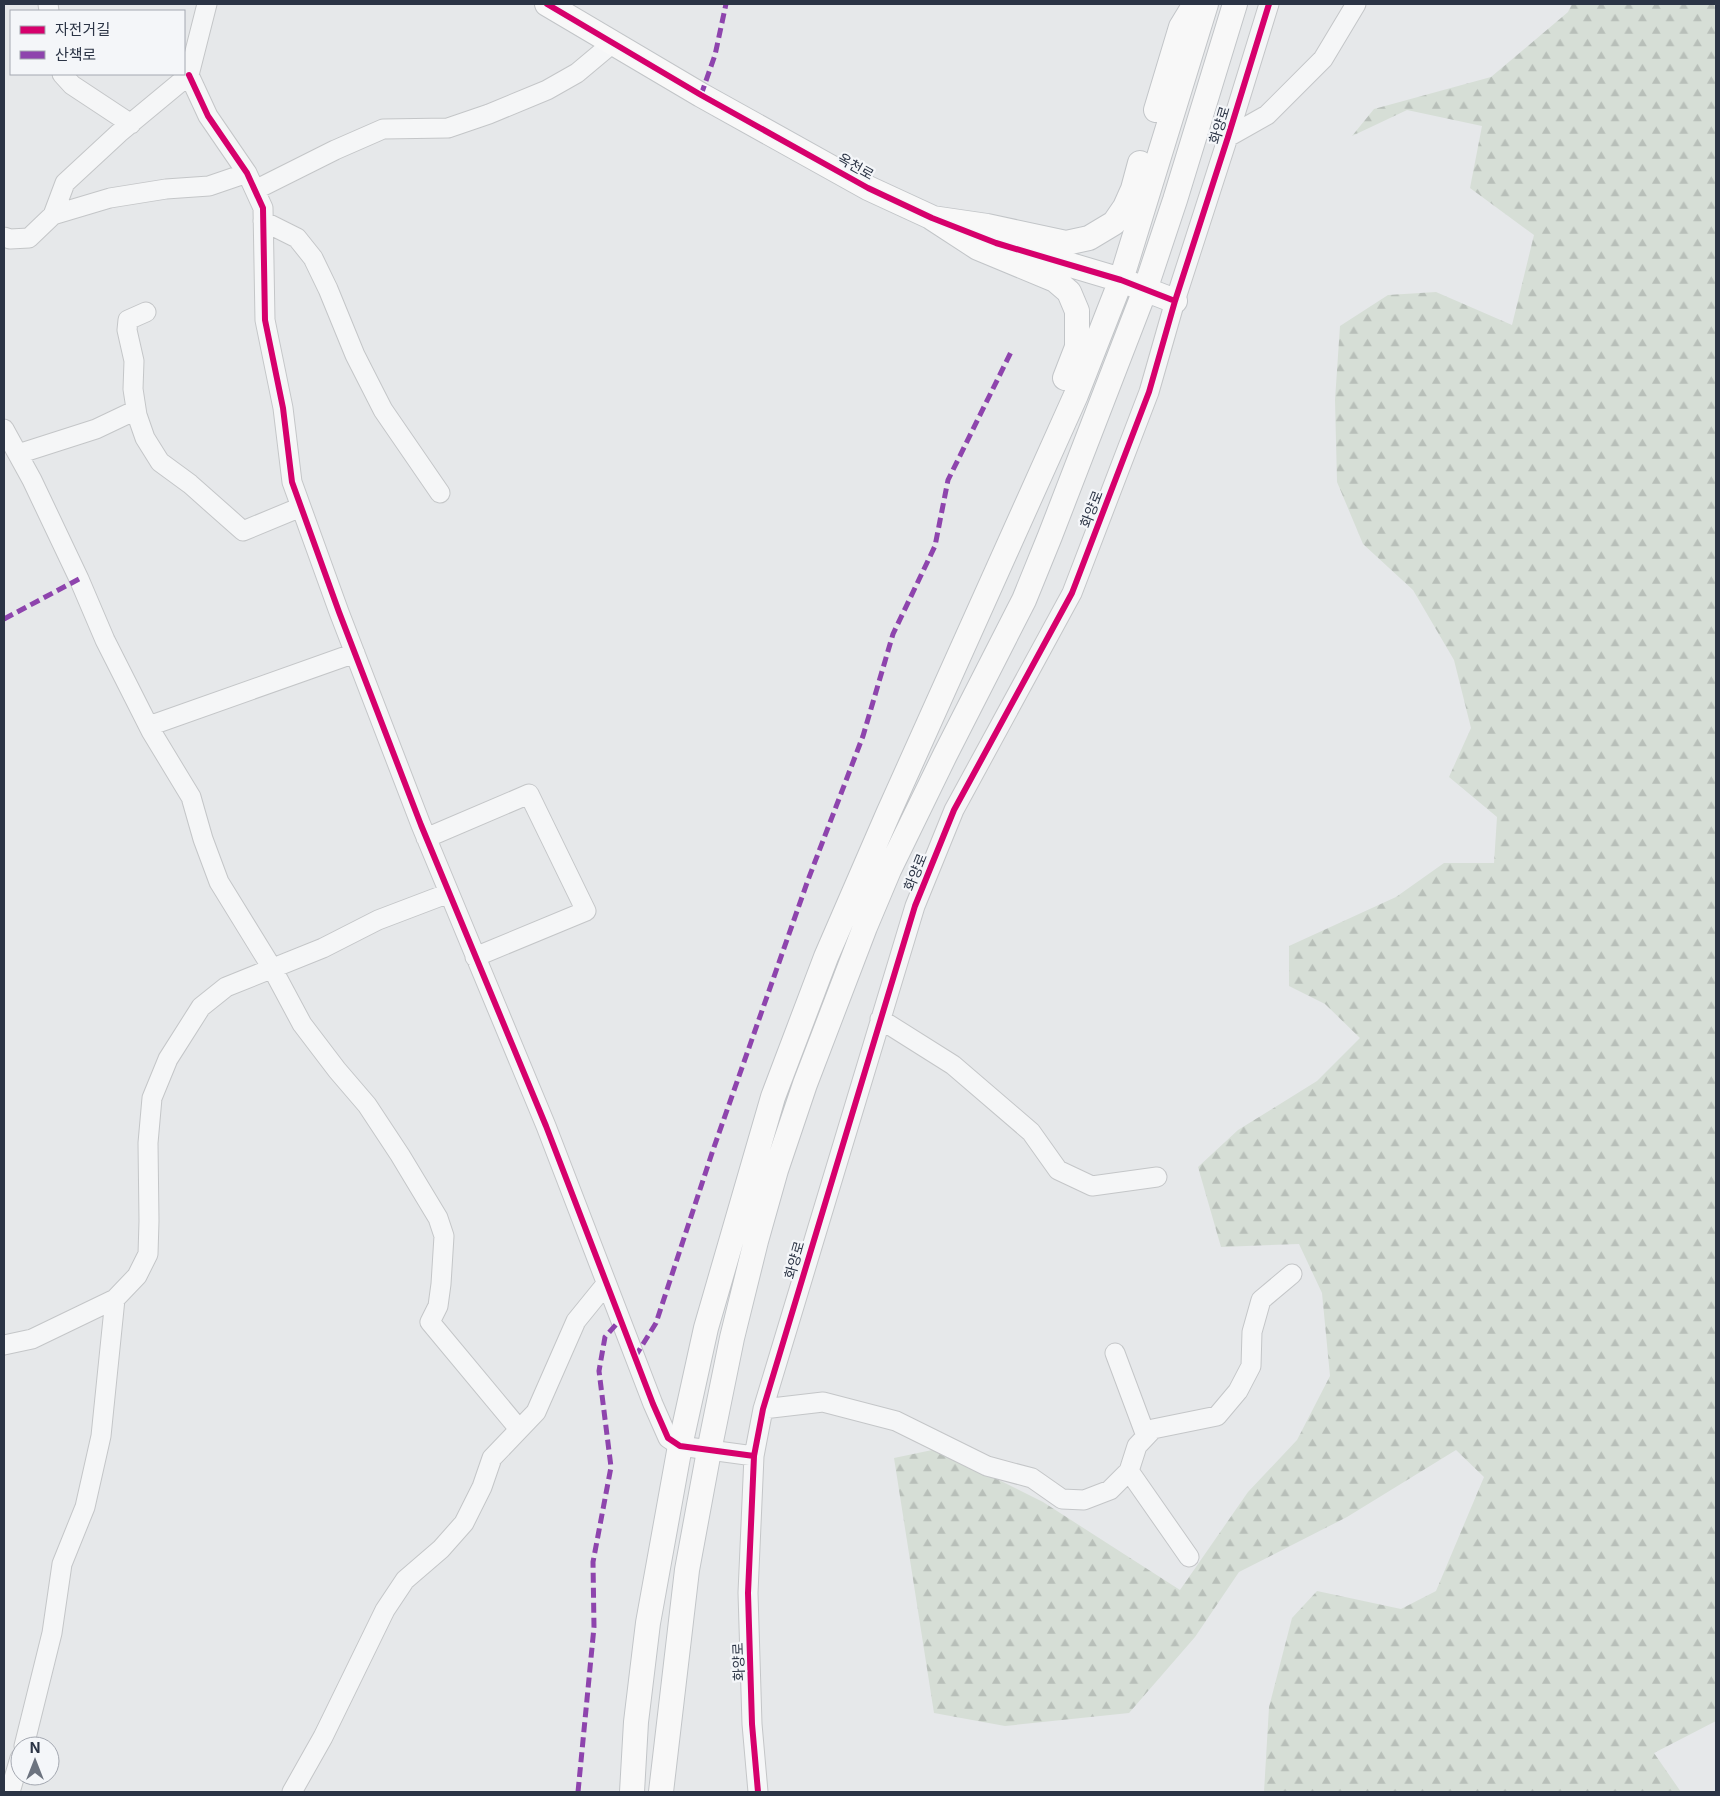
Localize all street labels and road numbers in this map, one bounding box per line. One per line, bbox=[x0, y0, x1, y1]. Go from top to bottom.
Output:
street label: 화양로 bbox=[1205, 104, 1233, 146]
street label: 옥천로 bbox=[835, 149, 877, 183]
street label: 화양로 bbox=[1076, 488, 1106, 530]
street label: 화양로 bbox=[900, 851, 930, 893]
street label: 화양로 bbox=[781, 1239, 808, 1281]
street label: 화양로 bbox=[729, 1642, 747, 1682]

